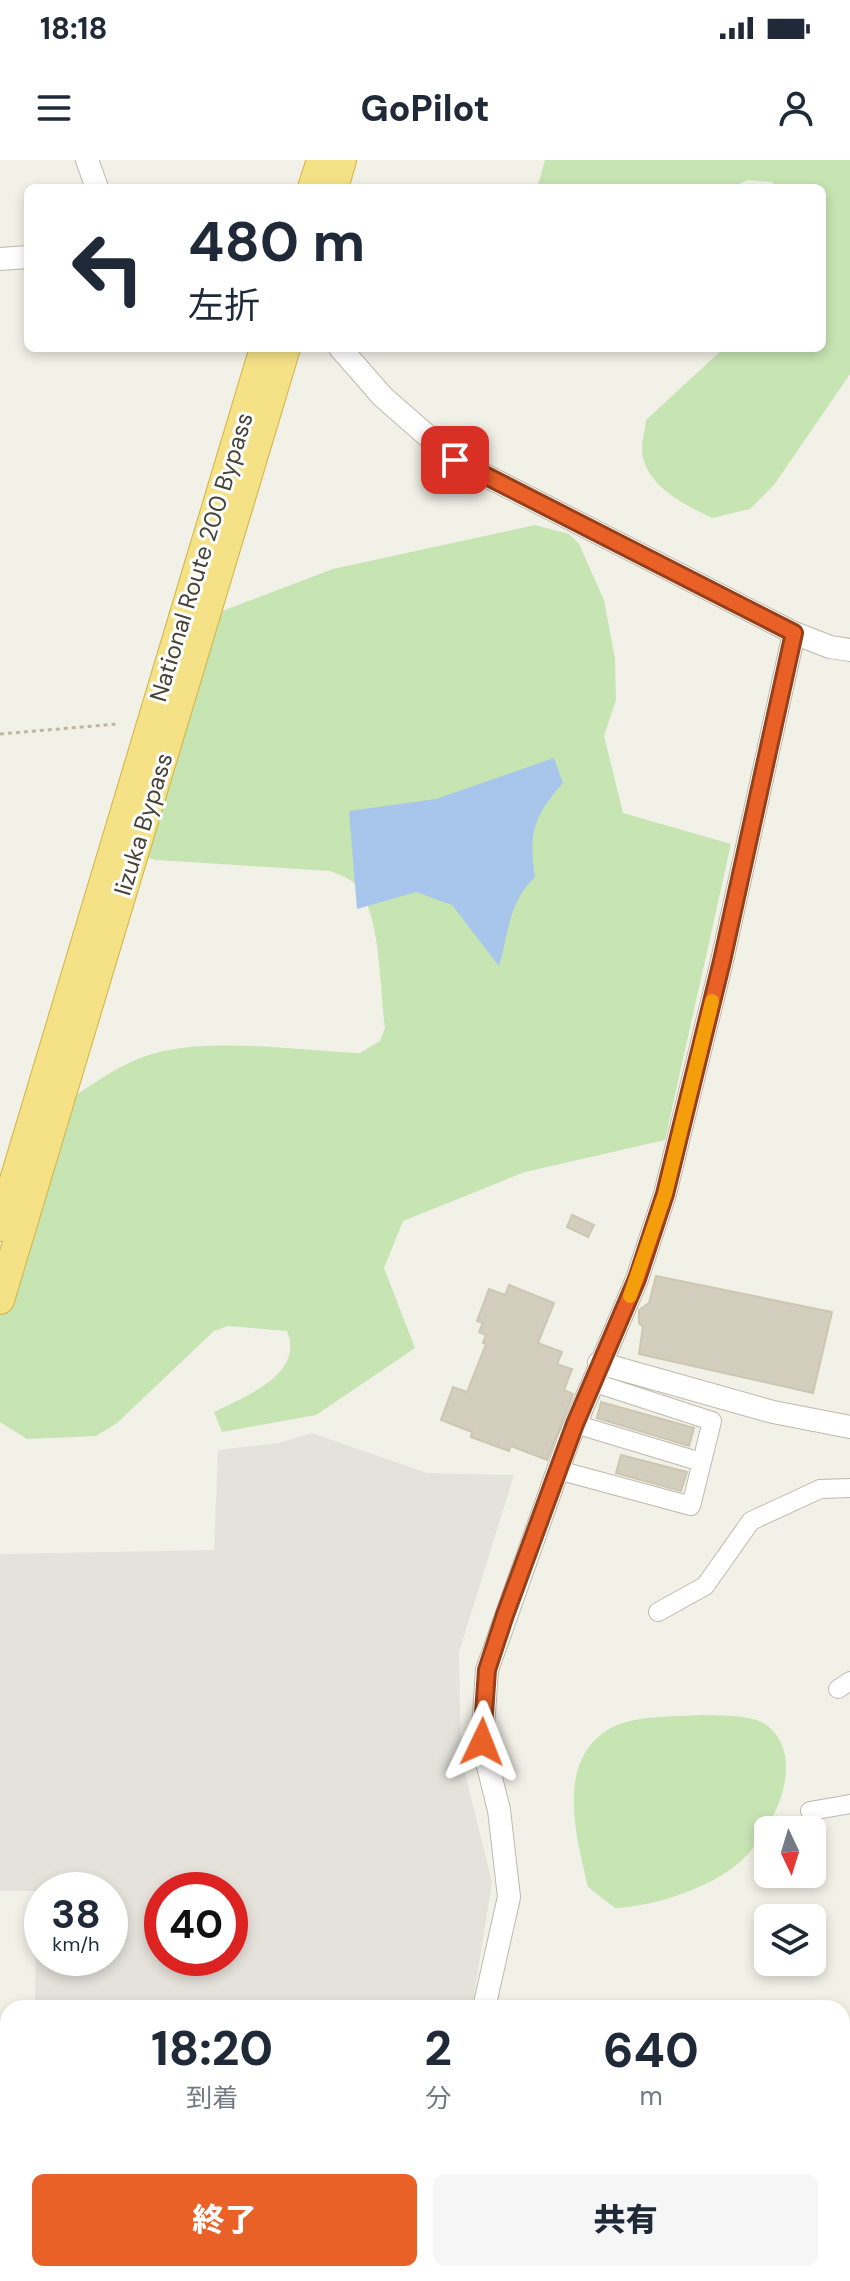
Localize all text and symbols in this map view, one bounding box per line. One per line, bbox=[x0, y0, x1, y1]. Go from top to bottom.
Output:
text: 18:18 bbox=[40, 9, 107, 48]
text: GoPilot bbox=[360, 85, 490, 132]
icon: menu bbox=[32, 86, 76, 130]
icon: person bbox=[774, 86, 818, 130]
text: 480 m bbox=[188, 205, 365, 278]
icon: left bbox=[56, 216, 160, 320]
text: 左折 bbox=[188, 282, 260, 329]
street label: National Route 200 Bypass bbox=[142, 409, 260, 705]
pin bbox=[421, 426, 489, 494]
icon: arrive bbox=[433, 438, 477, 482]
street label: Iizuka Bypass bbox=[107, 749, 179, 899]
position arrow bbox=[440, 1700, 524, 1784]
north arrow bbox=[754, 1816, 826, 1888]
map controls bbox=[754, 1816, 826, 1976]
speed limit sign: 40 bbox=[144, 1872, 248, 1976]
text: 38 bbox=[51, 1888, 101, 1940]
button: layers bbox=[754, 1904, 826, 1976]
text: km/h bbox=[52, 1931, 100, 1957]
text: 18:20 bbox=[151, 2017, 273, 2080]
text: 2 bbox=[424, 2017, 452, 2080]
text: 640 bbox=[603, 2019, 699, 2082]
text: m bbox=[639, 2079, 663, 2113]
text: 到着 bbox=[186, 2081, 238, 2115]
text: 分 bbox=[425, 2081, 451, 2115]
button: 終了 bbox=[32, 2174, 417, 2266]
button: 共有 bbox=[433, 2174, 818, 2266]

